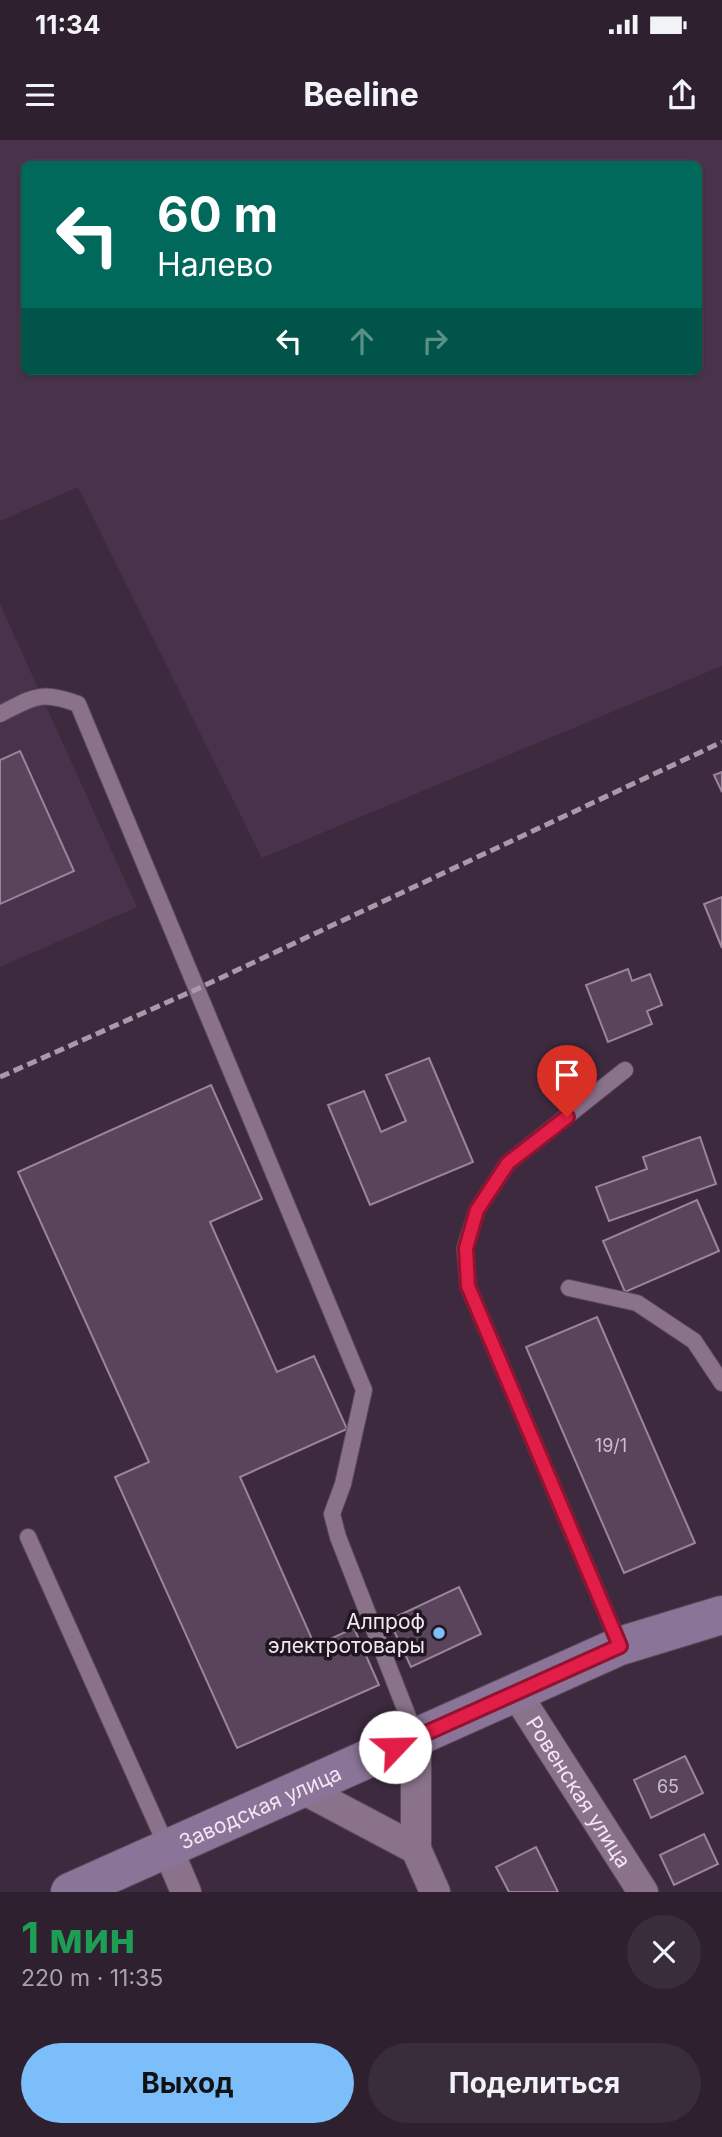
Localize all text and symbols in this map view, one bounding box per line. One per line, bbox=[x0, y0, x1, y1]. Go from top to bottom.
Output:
text: 11:34 bbox=[35, 9, 100, 40]
text: Beeline bbox=[303, 75, 419, 114]
icon: menu bbox=[21, 76, 59, 114]
icon: share bbox=[663, 76, 701, 114]
text: 60 m bbox=[157, 185, 278, 244]
icon: left bbox=[42, 189, 133, 280]
text: Налево bbox=[157, 245, 273, 284]
icon: left bbox=[270, 322, 308, 360]
icon: ahead bbox=[343, 322, 381, 360]
icon: right bbox=[416, 322, 454, 360]
pin bbox=[537, 1045, 597, 1117]
icon: arrive bbox=[548, 1056, 586, 1094]
house number: 19/1 bbox=[595, 1435, 627, 1456]
place label: Алпроф электротовары bbox=[268, 1609, 425, 1658]
marker: Алпроф электротовары bbox=[431, 1625, 447, 1641]
position arrow bbox=[358, 1710, 432, 1784]
street label: Ровенская улица bbox=[521, 1711, 637, 1872]
street label: Заводская улица bbox=[175, 1760, 345, 1854]
house number: 65 bbox=[657, 1776, 679, 1797]
text: 1 мин bbox=[21, 1912, 135, 1963]
button: close bbox=[627, 1915, 701, 1989]
text: 220 m · 11:35 bbox=[21, 1964, 163, 1992]
button: Выход bbox=[21, 2043, 354, 2123]
button: Поделиться bbox=[368, 2043, 701, 2123]

